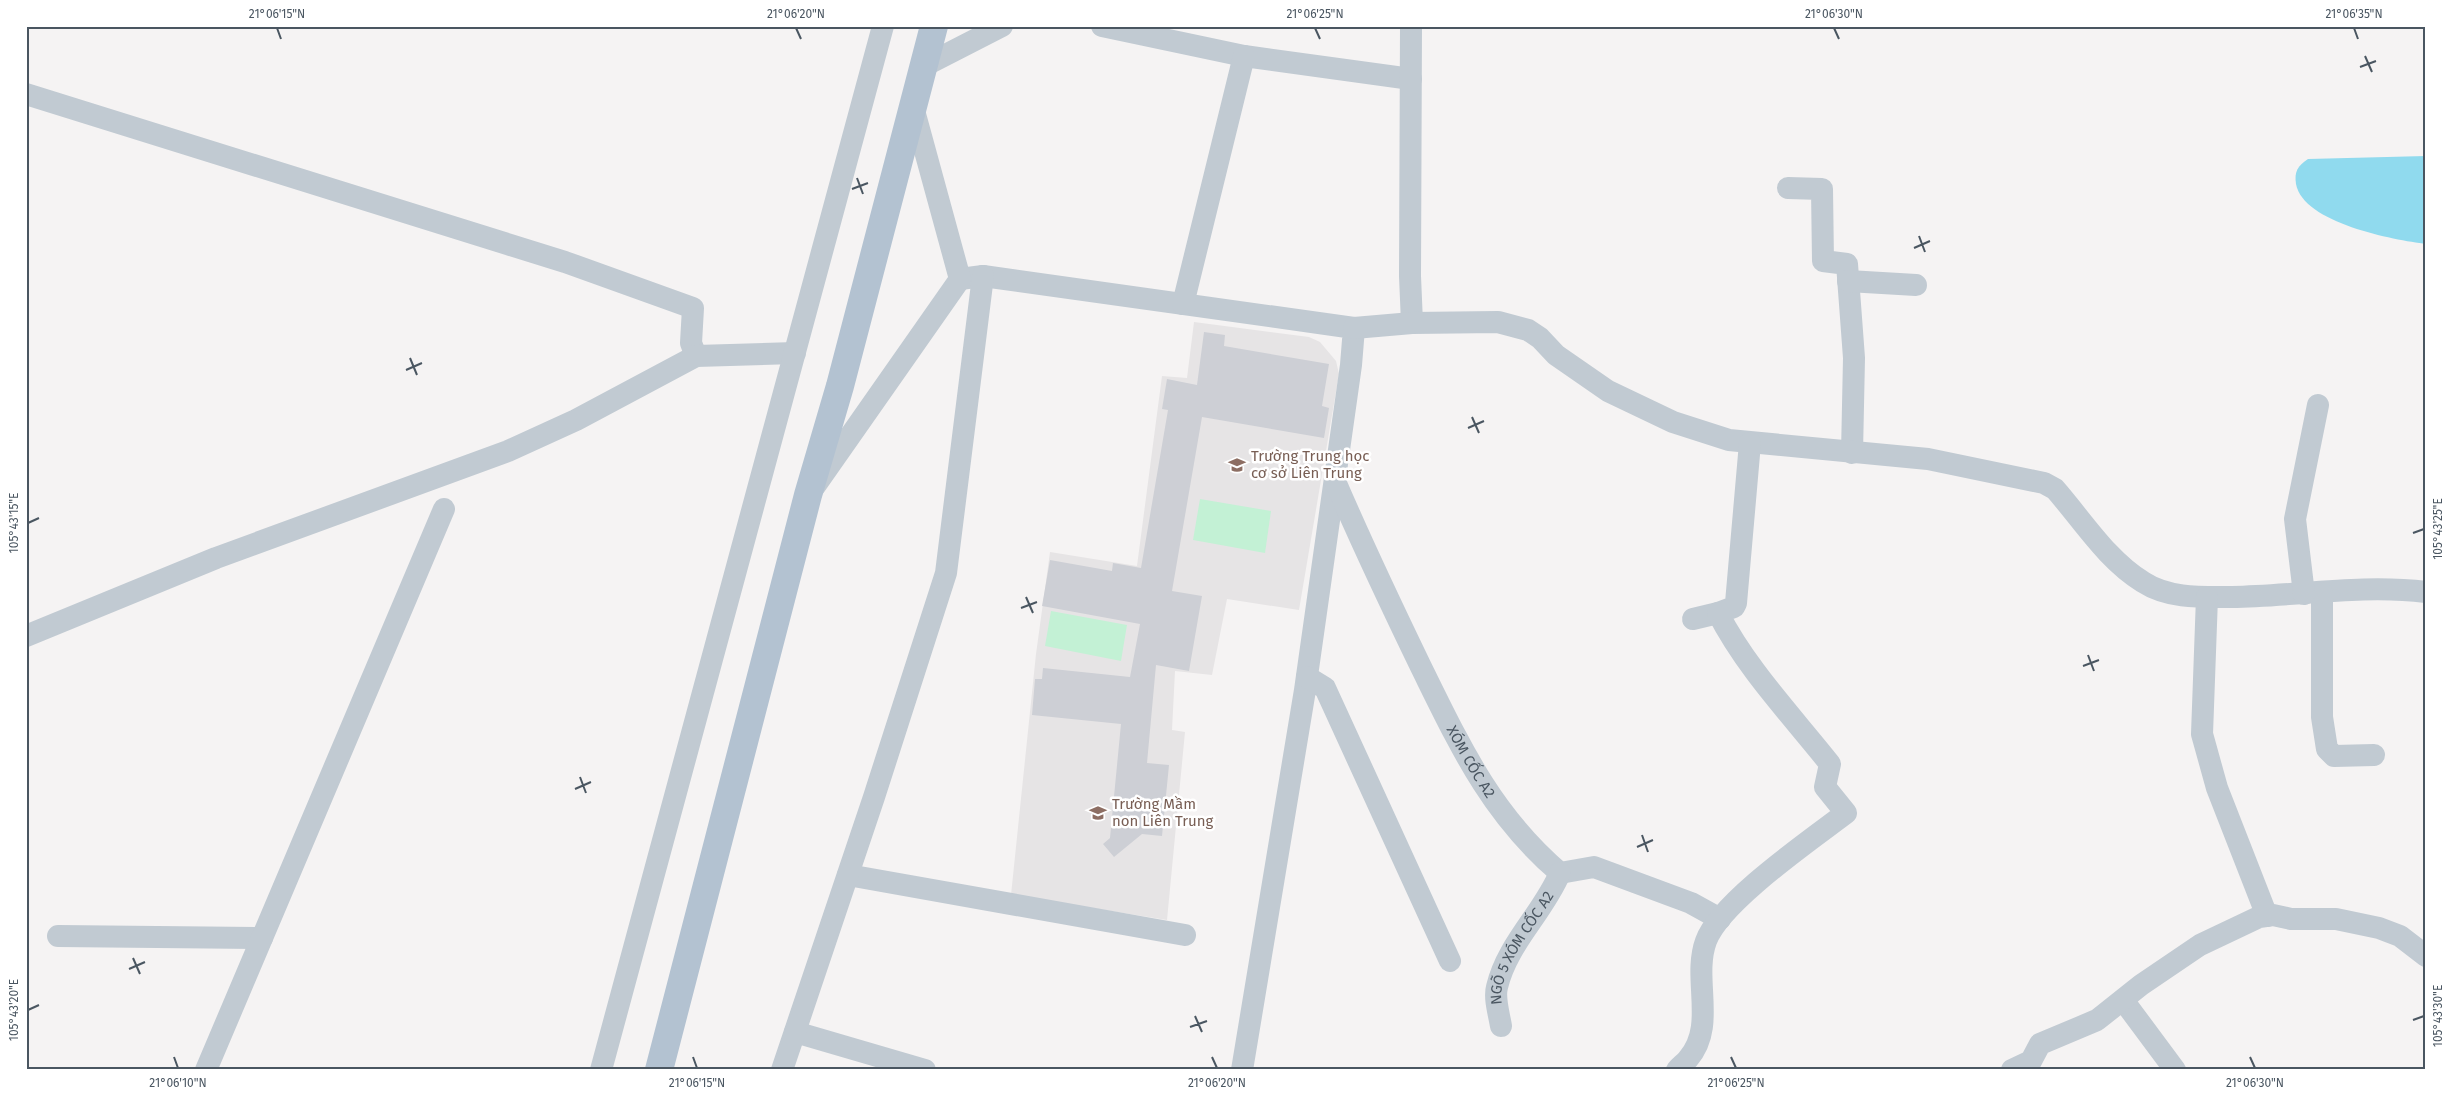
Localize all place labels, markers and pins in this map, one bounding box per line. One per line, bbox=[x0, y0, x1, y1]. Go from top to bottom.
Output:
place label: Trường Trung học cơ sở Liên Trung bbox=[1251, 447, 1369, 482]
school or university icon: Trường Trung học cơ sở Liên Trung bbox=[1227, 455, 1247, 475]
place label: Trường Mầm non Liên Trung bbox=[1112, 795, 1214, 830]
school or university icon: Trường Mầm non Liên Trung bbox=[1088, 803, 1108, 823]

